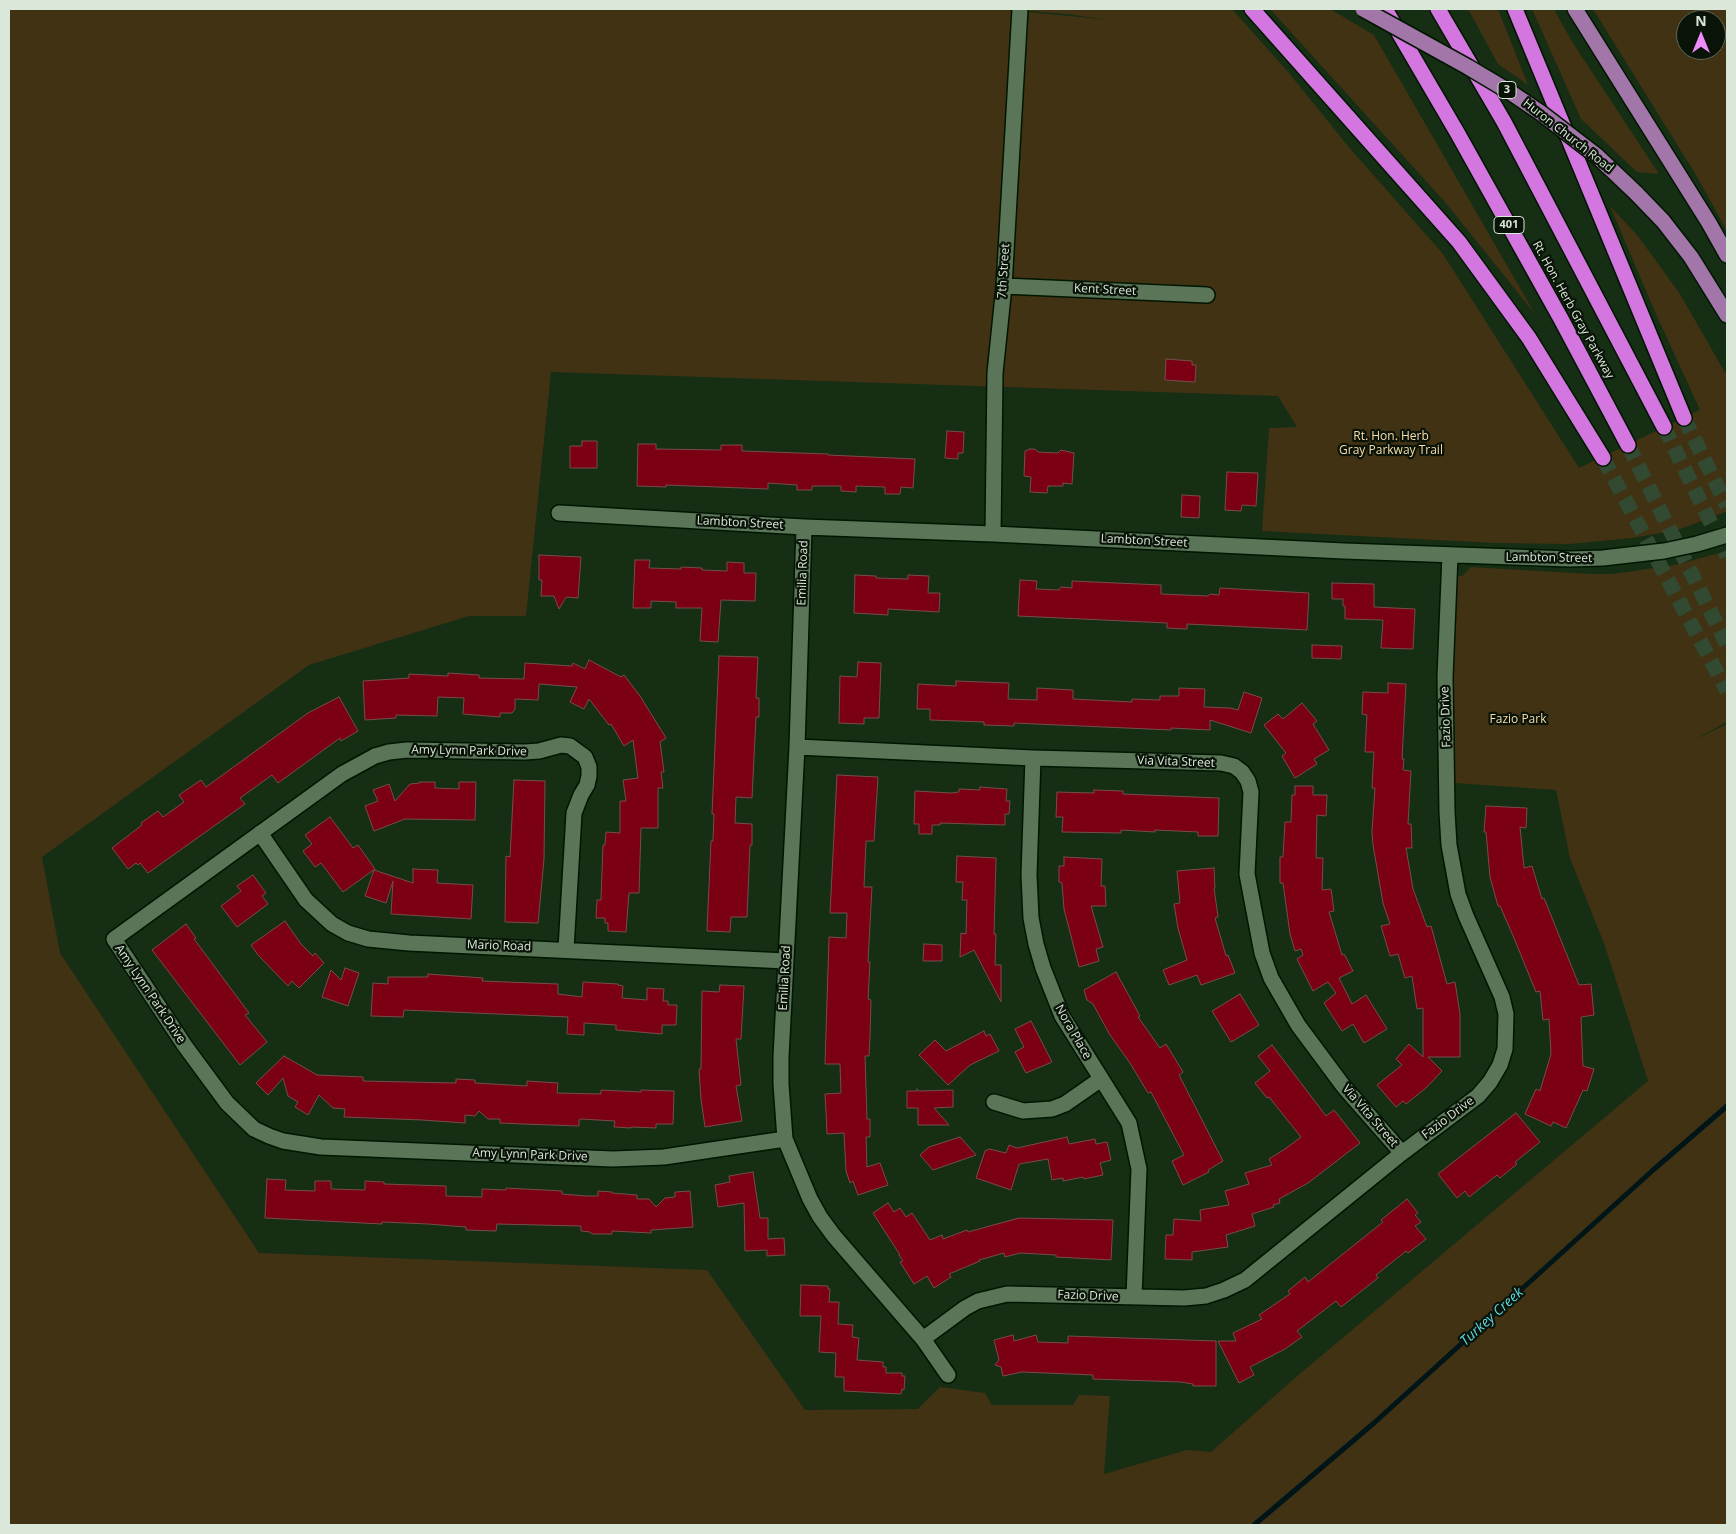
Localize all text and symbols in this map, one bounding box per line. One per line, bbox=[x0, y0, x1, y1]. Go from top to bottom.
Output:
north arrow bbox=[1676, 10, 1726, 60]
text: N bbox=[1695, 11, 1707, 30]
road number: 3 bbox=[1498, 82, 1516, 98]
street label: Huron Church Road bbox=[1520, 96, 1616, 176]
road number: 401 bbox=[1494, 216, 1524, 234]
street label: Rt. Hon. Herb Gray Parkway bbox=[1529, 239, 1617, 381]
street label: 7th Street bbox=[995, 243, 1013, 299]
street label: Kent Street bbox=[1073, 281, 1137, 299]
park label: Rt. Hon. Herb Gray Parkway Trail bbox=[1339, 430, 1443, 458]
street label: Lambton Street bbox=[696, 514, 784, 532]
street label: Lambton Street bbox=[1100, 532, 1188, 550]
street label: Emilia Road bbox=[795, 540, 811, 606]
street label: Lambton Street bbox=[1505, 550, 1593, 566]
street label: Fazio Drive bbox=[1438, 686, 1454, 748]
park label: Fazio Park bbox=[1490, 713, 1546, 727]
street label: Amy Lynn Park Drive bbox=[411, 743, 527, 759]
street label: Via Vita Street bbox=[1137, 753, 1215, 771]
street label: Mario Road bbox=[467, 938, 531, 954]
street label: Amy Lynn Park Drive bbox=[112, 942, 188, 1046]
street label: Emilia Road bbox=[776, 945, 794, 1011]
street label: Nora Place bbox=[1052, 1002, 1094, 1062]
street label: Via Vita Street bbox=[1339, 1082, 1401, 1150]
street label: Fazio Drive bbox=[1419, 1094, 1477, 1142]
street label: Amy Lynn Park Drive bbox=[472, 1146, 588, 1164]
water label: Turkey Creek bbox=[1457, 1284, 1527, 1350]
street label: Fazio Drive bbox=[1057, 1288, 1119, 1304]

